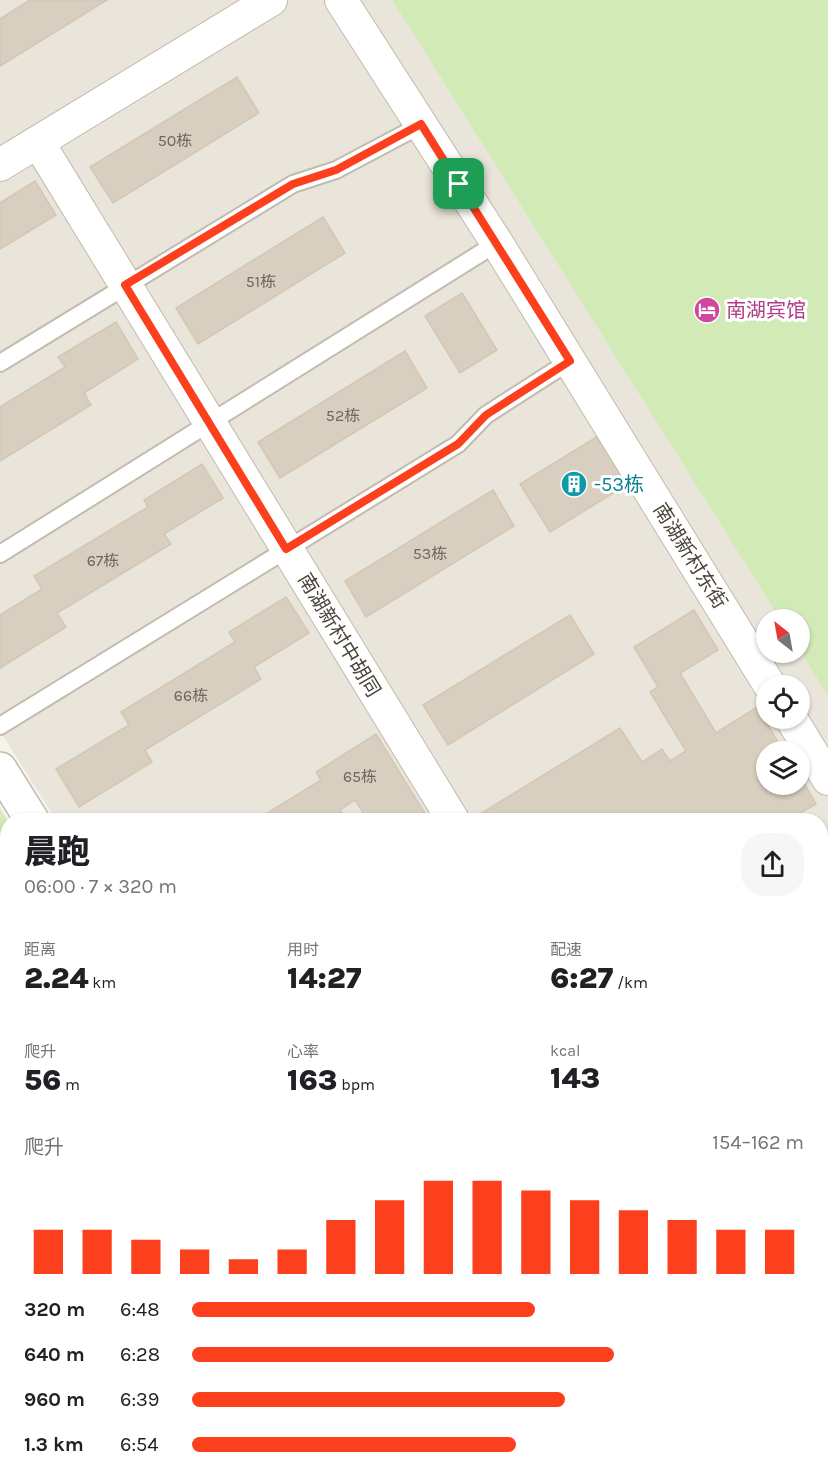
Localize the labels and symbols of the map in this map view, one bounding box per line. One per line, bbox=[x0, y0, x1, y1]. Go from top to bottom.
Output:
house number: 50栋 bbox=[158, 131, 192, 150]
pin bbox=[433, 158, 484, 209]
house number: 51栋 bbox=[246, 272, 276, 291]
hotel icon: 南湖宾馆 bbox=[692, 295, 722, 325]
place label: 南湖宾馆 bbox=[726, 299, 806, 322]
house number: 52栋 bbox=[326, 406, 360, 425]
building icon: -53栋 bbox=[559, 469, 589, 499]
place label: -53栋 bbox=[594, 473, 644, 496]
street label: 南湖新村东街 bbox=[648, 499, 732, 613]
house number: 53栋 bbox=[413, 544, 447, 563]
house number: 67栋 bbox=[87, 551, 119, 570]
street label: 南湖新村中胡同 bbox=[293, 569, 385, 701]
north arrow bbox=[756, 609, 810, 663]
house number: 66栋 bbox=[174, 686, 208, 705]
house number: 65栋 bbox=[343, 767, 377, 786]

